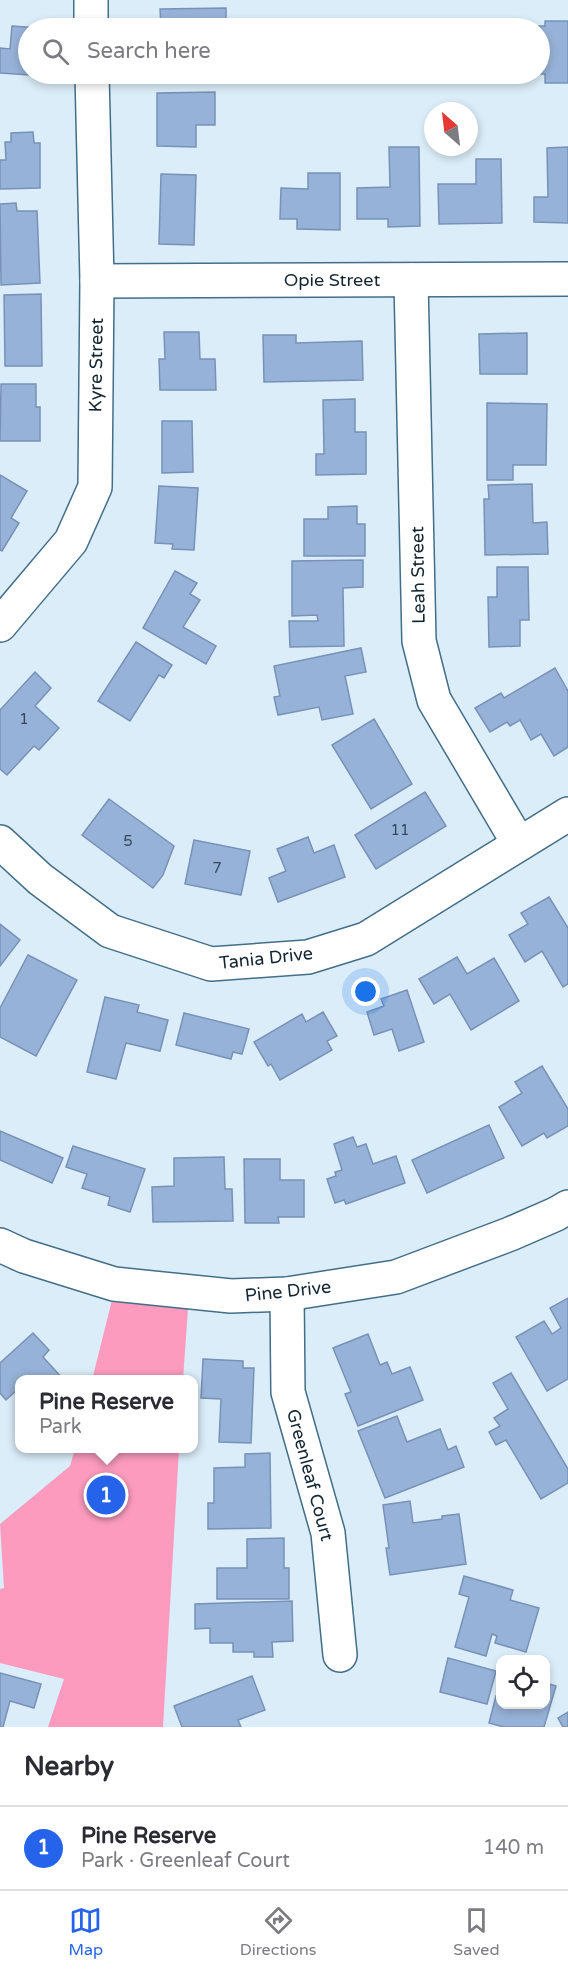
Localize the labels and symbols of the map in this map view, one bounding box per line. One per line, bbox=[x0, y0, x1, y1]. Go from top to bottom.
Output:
north arrow bbox=[424, 102, 478, 156]
street label: Opie Street bbox=[284, 269, 380, 291]
street label: Kyre Street bbox=[84, 317, 108, 413]
street label: Leah Street bbox=[406, 526, 430, 624]
house number: 1 bbox=[19, 710, 29, 728]
house number: 11 bbox=[391, 821, 409, 839]
house number: 5 bbox=[123, 832, 133, 850]
house number: 7 bbox=[212, 859, 222, 877]
street label: Tania Drive bbox=[218, 942, 314, 974]
your location bbox=[351, 977, 380, 1006]
street label: Pine Drive bbox=[244, 1276, 332, 1306]
street label: Greenleaf Court bbox=[282, 1407, 338, 1543]
pin: 1 bbox=[86, 1472, 126, 1518]

